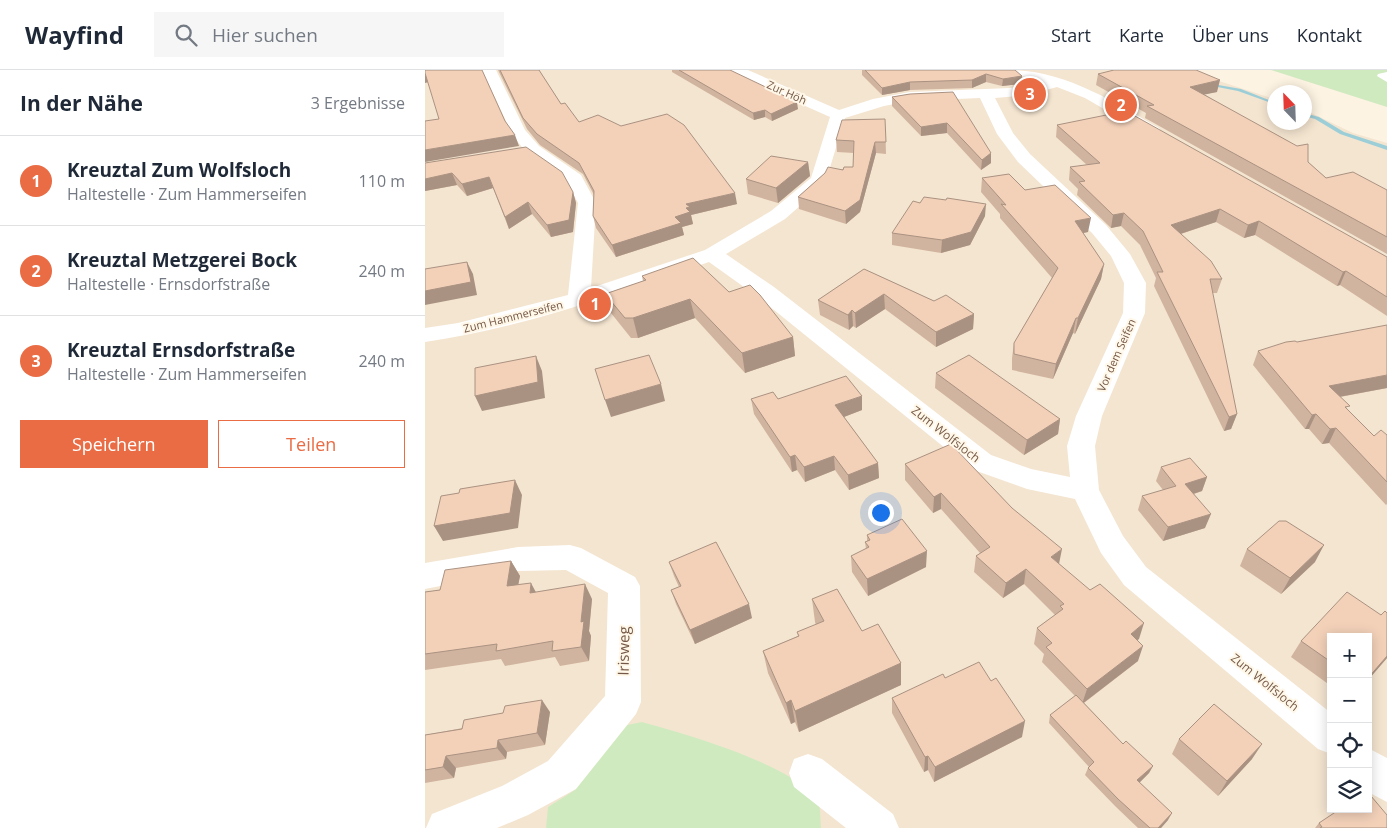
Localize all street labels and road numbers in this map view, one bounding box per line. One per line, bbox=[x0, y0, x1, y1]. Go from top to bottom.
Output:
street label: Zur Höh bbox=[765, 77, 809, 107]
street label: Zum Hammerseifen bbox=[462, 296, 564, 336]
street label: Vor dem Seifen bbox=[1093, 316, 1139, 394]
street label: Zum Wolfsloch bbox=[908, 402, 984, 466]
street label: Irisweg bbox=[613, 626, 633, 676]
street label: Zum Wolfsloch bbox=[1227, 649, 1303, 715]

